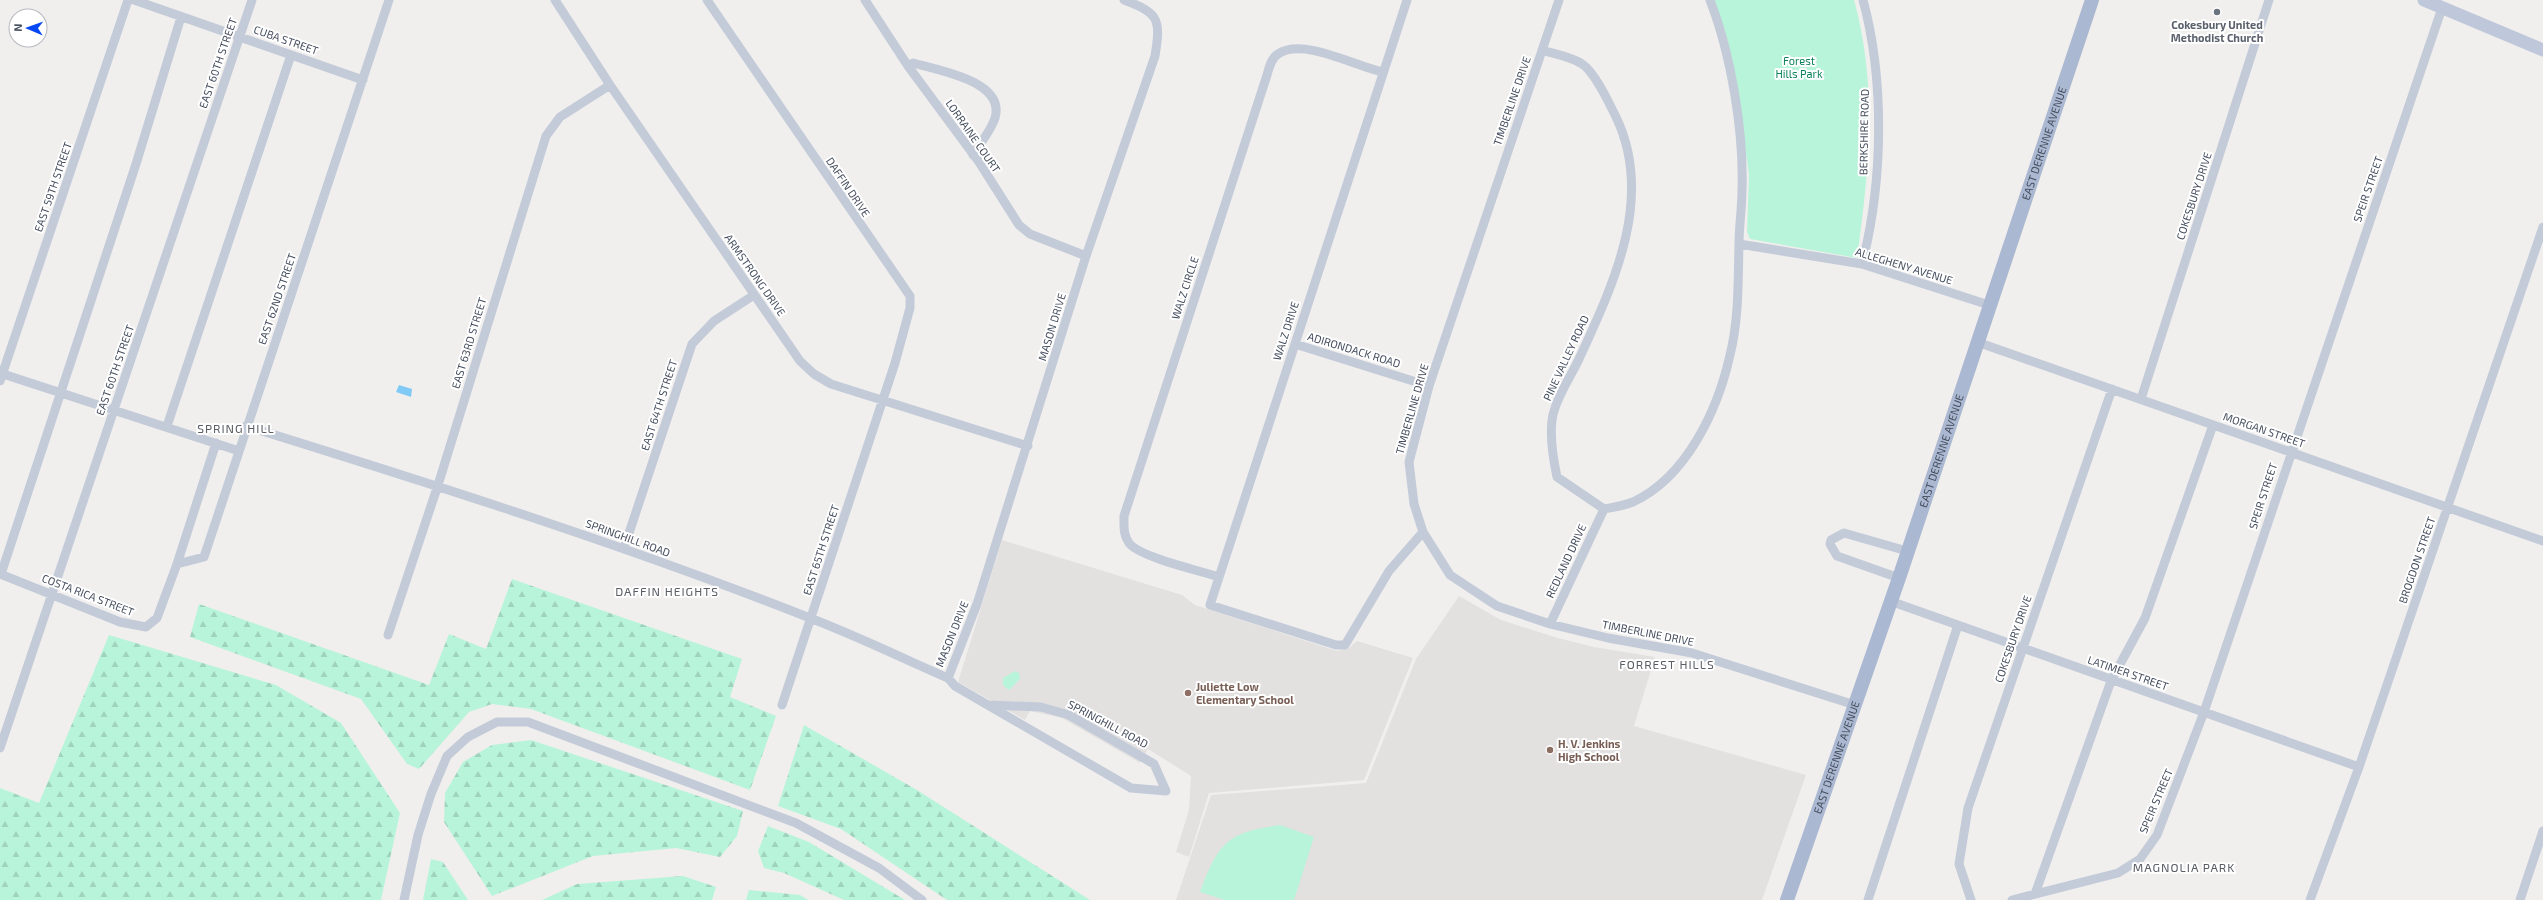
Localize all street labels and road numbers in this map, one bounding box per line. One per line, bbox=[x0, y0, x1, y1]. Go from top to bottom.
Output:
street label: EAST 60TH STREET bbox=[196, 15, 239, 110]
street label: CUBA STREET bbox=[252, 22, 321, 57]
street label: TIMBERLINE DRIVE bbox=[1490, 55, 1533, 147]
street label: EAST DERENNE AVENUE bbox=[2019, 85, 2069, 202]
street label: BERKSHIRE ROAD bbox=[1856, 89, 1871, 175]
street label: LORRAINE COURT bbox=[943, 97, 1004, 175]
street label: EAST 59TH STREET bbox=[31, 140, 74, 233]
street label: COKESBURY DRIVE bbox=[2173, 150, 2214, 241]
street label: SPEIR STREET bbox=[2350, 154, 2385, 224]
street label: DAFFIN DRIVE bbox=[824, 155, 873, 219]
street label: ARMSTRONG DRIVE bbox=[722, 231, 789, 318]
street label: ALLEGHENY AVENUE bbox=[1854, 245, 1954, 287]
street label: EAST 62ND STREET bbox=[255, 251, 298, 346]
street label: WALZ CIRCLE bbox=[1168, 255, 1201, 321]
street label: MASON DRIVE bbox=[1035, 291, 1068, 362]
street label: EAST 63RD STREET bbox=[448, 295, 489, 390]
street label: WALZ DRIVE bbox=[1270, 300, 1301, 362]
street label: PINE VALLEY ROAD bbox=[1540, 313, 1591, 403]
street label: EAST 60TH STREET bbox=[93, 322, 136, 417]
street label: ADIRONDACK ROAD bbox=[1306, 329, 1402, 370]
street label: EAST 64TH STREET bbox=[638, 357, 680, 452]
street label: TIMBERLINE DRIVE bbox=[1392, 362, 1431, 456]
street label: EAST DERENNE AVENUE bbox=[1916, 392, 1966, 509]
street label: MORGAN STREET bbox=[2221, 409, 2307, 450]
street label: SPEIR STREET bbox=[2246, 460, 2280, 531]
street label: EAST 65TH STREET bbox=[800, 502, 841, 597]
street label: BROGDON STREET bbox=[2396, 514, 2438, 605]
street label: SPRINGHILL ROAD bbox=[584, 516, 672, 559]
street label: REDLAND DRIVE bbox=[1543, 522, 1588, 600]
street label: COSTA RICA STREET bbox=[40, 571, 137, 618]
street label: COKESBURY DRIVE bbox=[1992, 594, 2034, 684]
street label: MASON DRIVE bbox=[932, 599, 971, 669]
street label: TIMBERLINE DRIVE bbox=[1601, 617, 1695, 648]
street label: LATIMER STREET bbox=[2086, 653, 2171, 693]
street label: SPRINGHILL ROAD bbox=[1066, 697, 1151, 750]
street label: EAST DERENNE AVENUE bbox=[1810, 699, 1862, 815]
street label: SPEIR STREET bbox=[2136, 766, 2175, 835]

